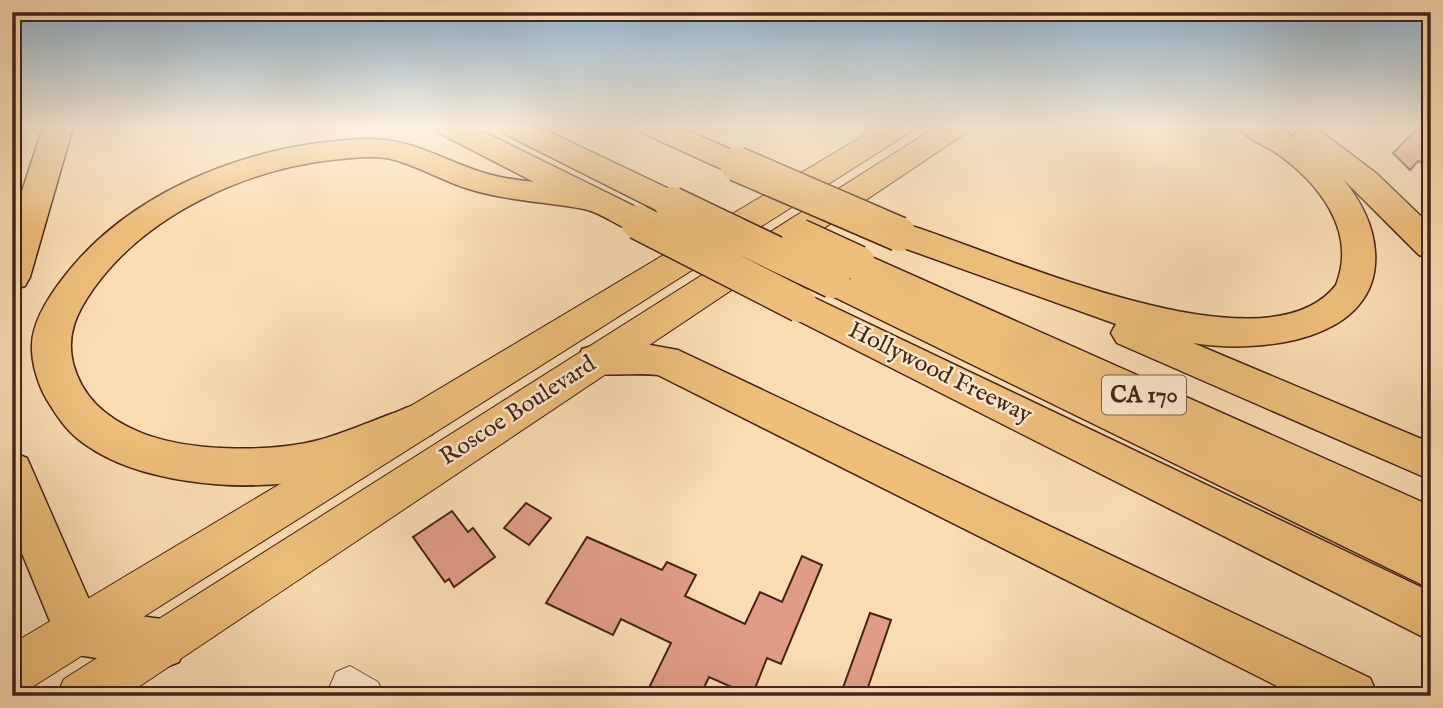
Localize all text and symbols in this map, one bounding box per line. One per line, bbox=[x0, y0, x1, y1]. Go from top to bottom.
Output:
street label: Hollywood Freeway bbox=[843, 315, 1037, 431]
street label: Roscoe Boulevard bbox=[434, 349, 602, 473]
road number: CA 170 bbox=[1102, 376, 1186, 414]

